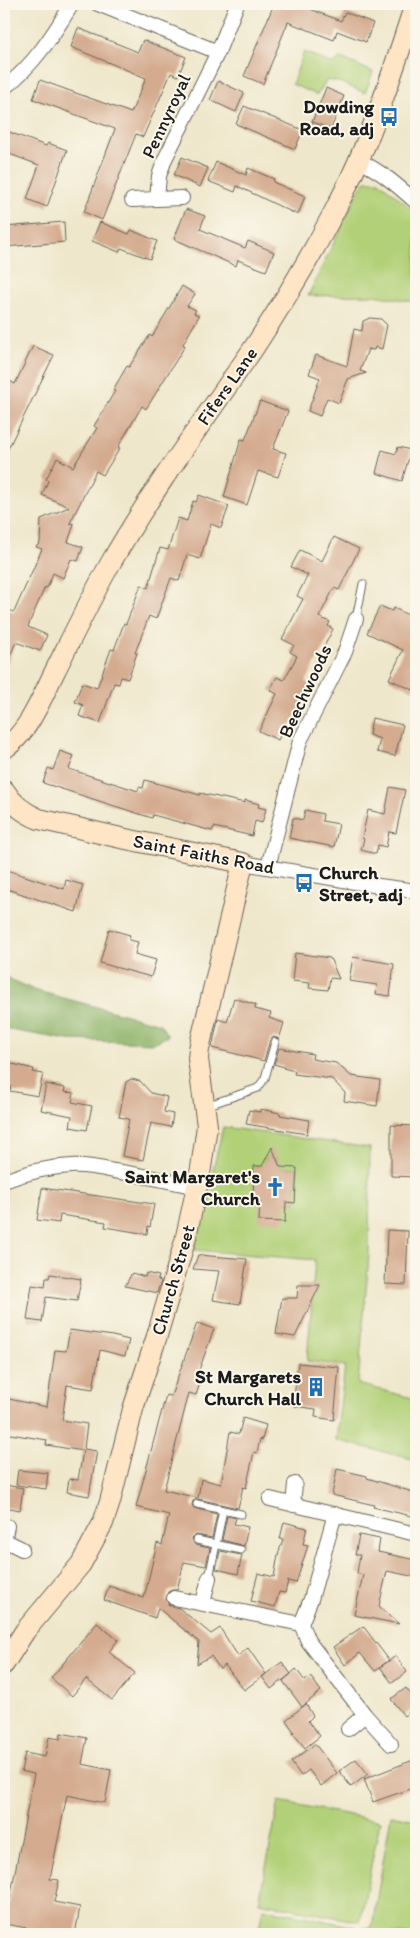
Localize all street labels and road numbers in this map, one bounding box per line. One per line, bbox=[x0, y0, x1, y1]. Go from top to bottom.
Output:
street label: Pennyroyal bbox=[136, 70, 196, 162]
street label: Fifers Lane bbox=[192, 343, 262, 429]
street label: Beechwoods bbox=[273, 641, 337, 741]
street label: Saint Faiths Road bbox=[131, 829, 277, 879]
street label: Church Street bbox=[146, 1222, 200, 1338]

